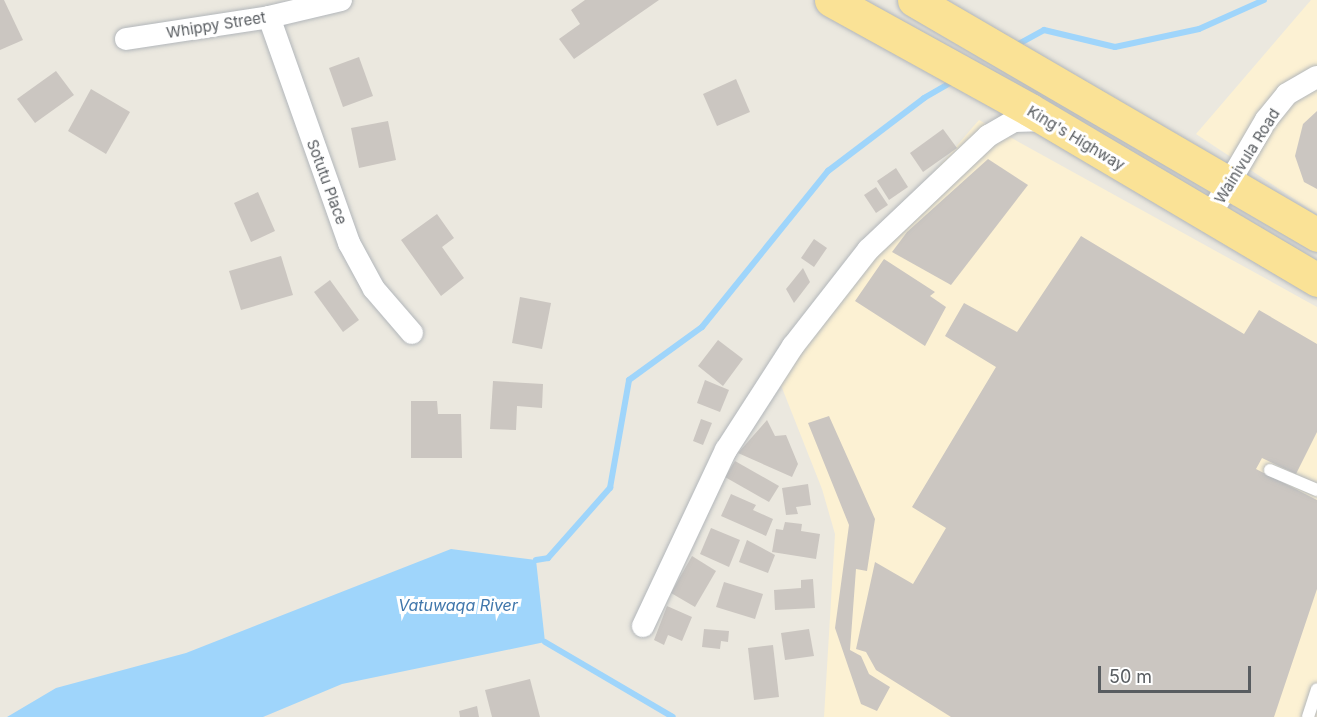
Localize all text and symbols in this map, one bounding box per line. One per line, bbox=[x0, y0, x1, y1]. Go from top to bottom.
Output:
street label: Whippy Street bbox=[165, 8, 267, 42]
street label: King's Highway bbox=[1024, 102, 1128, 174]
street label: Wainivula Road bbox=[1211, 105, 1283, 207]
street label: Sotutu Place bbox=[303, 137, 351, 227]
water label: Vatuwaqa River bbox=[398, 595, 518, 615]
scale bar bbox=[1101, 654, 1254, 692]
text: 50 m bbox=[1109, 666, 1152, 687]

